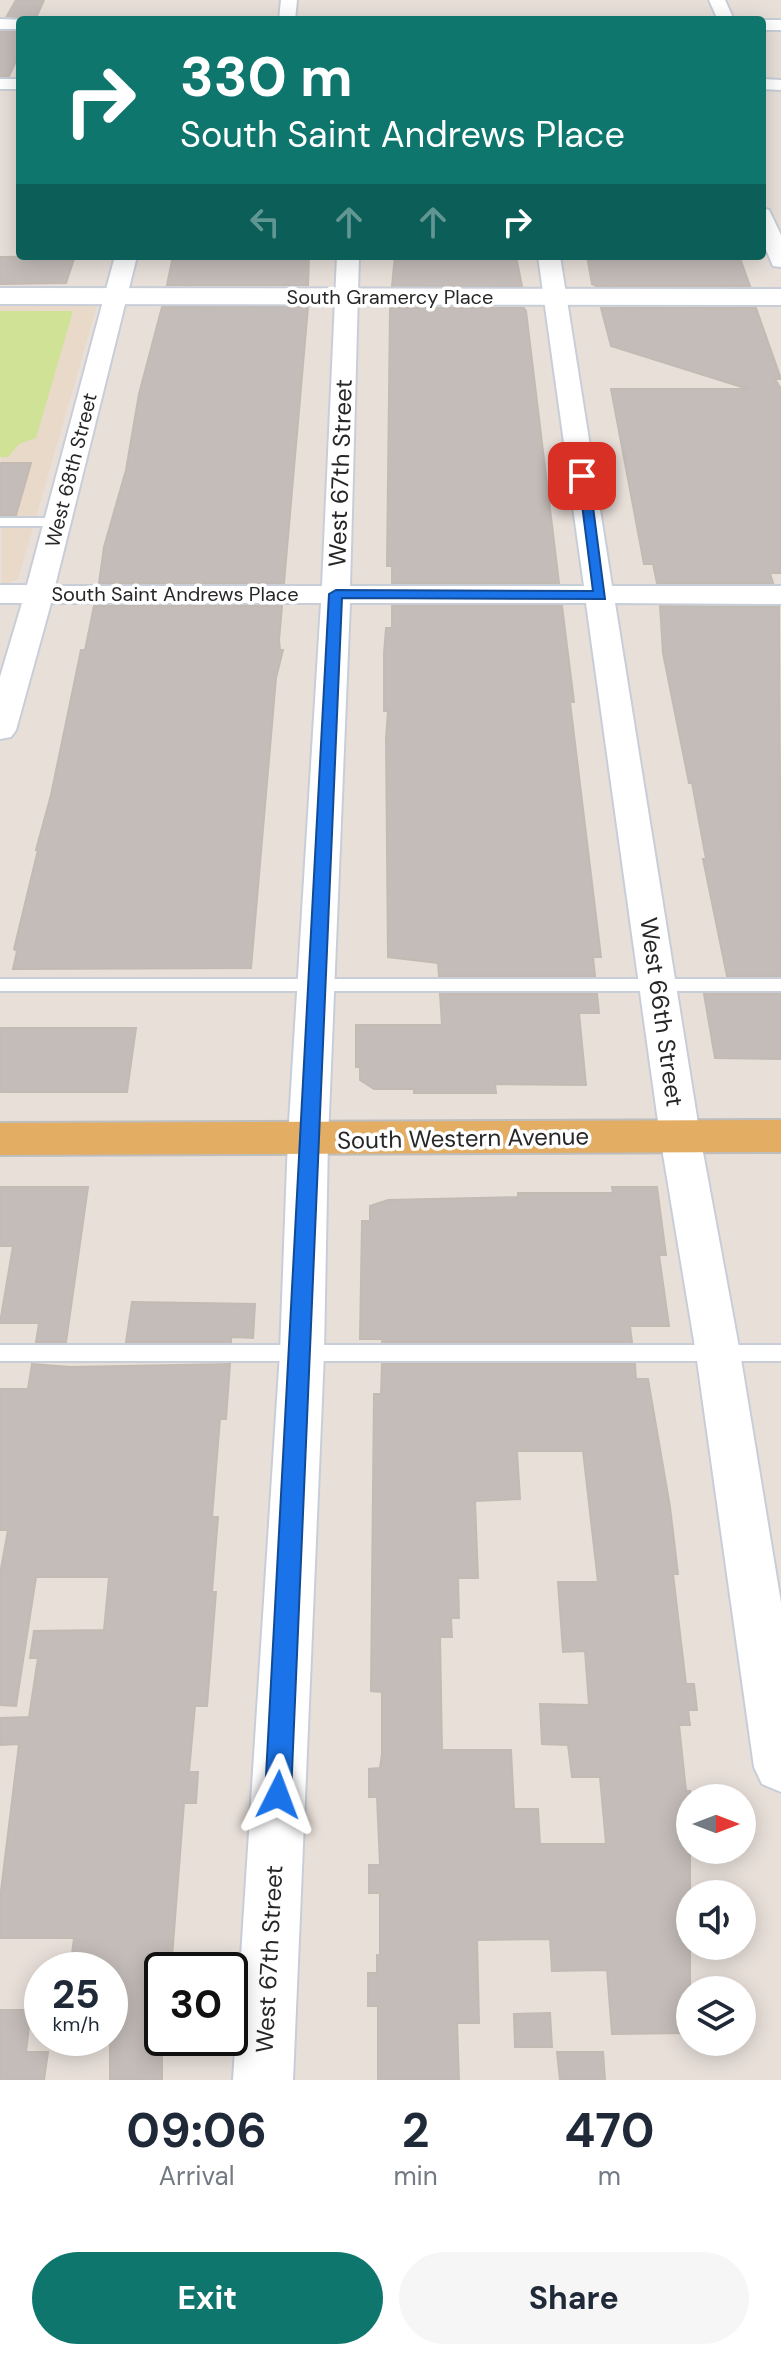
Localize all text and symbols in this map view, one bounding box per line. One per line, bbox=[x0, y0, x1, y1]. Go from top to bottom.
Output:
text: 330 m bbox=[180, 40, 353, 113]
icon: right bbox=[48, 48, 152, 152]
text: South Saint Andrews Place bbox=[180, 111, 625, 158]
icon: left bbox=[243, 200, 287, 244]
icon: ahead bbox=[327, 200, 371, 244]
icon: ahead bbox=[411, 200, 455, 244]
icon: right bbox=[495, 200, 539, 244]
street label: South Gramercy Place bbox=[287, 284, 493, 310]
street label: West 67th Street bbox=[321, 379, 359, 567]
street label: West 68th Street bbox=[39, 390, 103, 550]
pin bbox=[548, 442, 616, 510]
icon: arrive bbox=[560, 454, 604, 498]
street label: South Saint Andrews Place bbox=[51, 581, 299, 607]
street label: West 66th Street bbox=[633, 915, 691, 1109]
street label: South Western Avenue bbox=[337, 1120, 589, 1156]
position arrow bbox=[236, 1753, 320, 1837]
north arrow bbox=[676, 1784, 756, 1864]
map controls bbox=[676, 1784, 756, 2056]
street label: West 67th Street bbox=[249, 1864, 289, 2054]
button: sound bbox=[676, 1880, 756, 1960]
speed limit sign: 30 bbox=[144, 1952, 248, 2056]
text: 25 bbox=[52, 1968, 100, 2020]
button: layers bbox=[676, 1976, 756, 2056]
text: km/h bbox=[52, 2011, 100, 2037]
text: 09:06 bbox=[126, 2099, 267, 2162]
text: 2 bbox=[402, 2099, 429, 2162]
text: 470 bbox=[564, 2099, 655, 2162]
text: Arrival bbox=[159, 2159, 235, 2193]
text: min bbox=[393, 2159, 438, 2193]
text: m bbox=[598, 2159, 621, 2193]
button: Exit bbox=[32, 2252, 383, 2344]
button: Share bbox=[399, 2252, 749, 2344]

